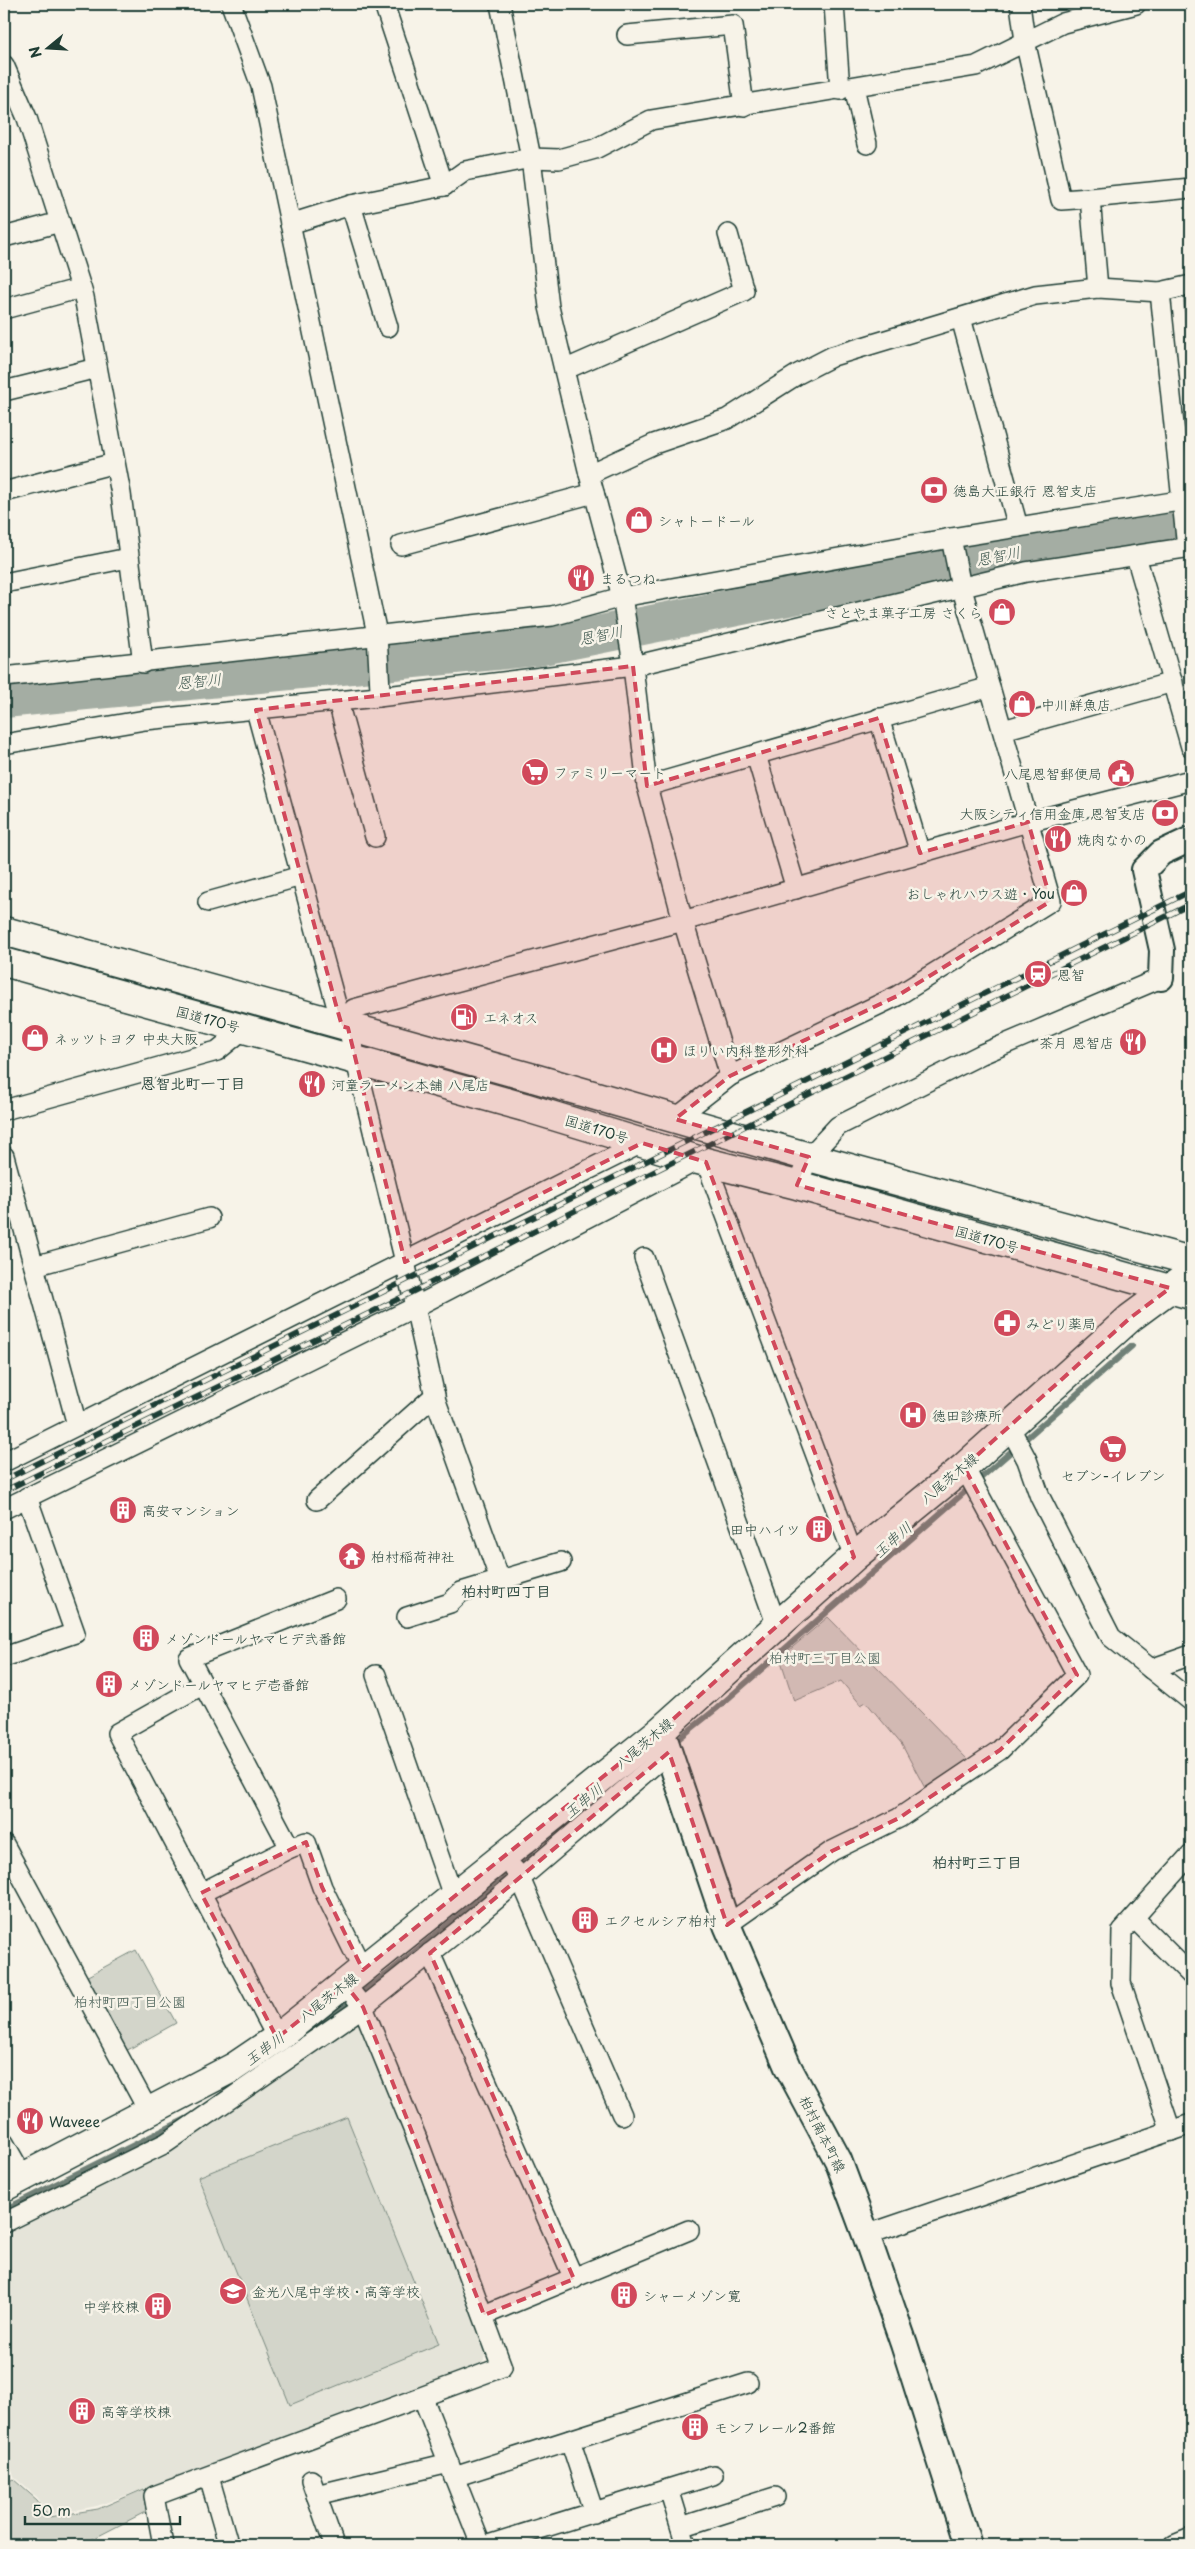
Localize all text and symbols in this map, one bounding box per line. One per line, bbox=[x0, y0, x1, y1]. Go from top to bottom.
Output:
north arrow bbox=[22, 22, 72, 72]
text: N bbox=[23, 44, 47, 61]
bank icon: 徳島大正銀行 恩智支店 bbox=[919, 475, 949, 505]
place label: 徳島大正銀行 恩智支店 bbox=[953, 480, 1098, 501]
shop icon: シャトードール bbox=[624, 505, 654, 535]
place label: シャトードール bbox=[658, 510, 755, 531]
water label: 恩智川 bbox=[974, 539, 1022, 571]
restaurant icon: まるつね bbox=[566, 563, 596, 593]
place label: まるつね bbox=[600, 568, 656, 589]
shop icon: さとやま菓子工房 さくら bbox=[987, 597, 1017, 627]
place label: さとやま菓子工房 さくら bbox=[825, 602, 983, 623]
water label: 恩智川 bbox=[577, 618, 625, 650]
water label: 恩智川 bbox=[175, 666, 223, 694]
shop icon: 中川鮮魚店 bbox=[1007, 689, 1037, 719]
place label: 中川鮮魚店 bbox=[1041, 694, 1111, 715]
supermarket icon: ファミリーマート bbox=[520, 757, 550, 787]
public building icon: 八尾恩智郵便局 bbox=[1106, 758, 1136, 788]
place label: ファミリーマート bbox=[554, 762, 666, 783]
place label: 八尾恩智郵便局 bbox=[1004, 763, 1102, 784]
bank icon: 大阪シティ信用金庫 恩智支店 bbox=[1150, 798, 1180, 828]
place label: 大阪シティ信用金庫 恩智支店 bbox=[959, 803, 1146, 824]
restaurant icon: 焼肉なかの bbox=[1043, 824, 1073, 854]
place label: 焼肉なかの bbox=[1077, 829, 1147, 850]
shop icon: おしゃれハウス遊・You bbox=[1059, 878, 1089, 908]
place label: おしゃれハウス遊・You bbox=[907, 883, 1055, 904]
station icon: 恩智 bbox=[1023, 959, 1053, 989]
place label: 恩智 bbox=[1057, 964, 1085, 985]
street label: 国道170号 bbox=[173, 1000, 243, 1038]
fuel station icon: エネオス bbox=[449, 1002, 479, 1032]
place label: エネオス bbox=[483, 1007, 538, 1028]
shop icon: ネッツトヨタ 中央大阪 bbox=[20, 1023, 50, 1053]
restaurant icon: 茶月 恩智店 bbox=[1118, 1027, 1148, 1057]
place label: ネッツトヨタ 中央大阪 bbox=[54, 1028, 198, 1049]
place label: 茶月 恩智店 bbox=[1039, 1032, 1114, 1053]
hospital icon: ほりい内科整形外科 bbox=[649, 1035, 679, 1065]
place label: ほりい内科整形外科 bbox=[683, 1040, 809, 1061]
restaurant icon: 河童ラーメン本舗 八尾店 bbox=[297, 1069, 327, 1099]
district label: 恩智北町一丁目 bbox=[140, 1071, 246, 1094]
place label: 河童ラーメン本舗 八尾店 bbox=[331, 1074, 490, 1095]
street label: 国道170号 bbox=[562, 1109, 632, 1149]
street label: 国道170号 bbox=[952, 1220, 1022, 1258]
pharmacy icon: みどり薬局 bbox=[992, 1308, 1022, 1338]
place label: みどり薬局 bbox=[1026, 1313, 1096, 1334]
hospital icon: 徳田診療所 bbox=[898, 1400, 928, 1430]
place label: 徳田診療所 bbox=[932, 1405, 1002, 1426]
supermarket icon: セブン-イレブン bbox=[1098, 1434, 1128, 1464]
street label: 八尾茨木線 bbox=[915, 1447, 983, 1509]
place label: セブン-イレブン bbox=[1061, 1465, 1165, 1486]
building icon: 高安マンション bbox=[108, 1495, 138, 1525]
place label: 高安マンション bbox=[142, 1500, 239, 1521]
building icon: 田中ハイツ bbox=[804, 1514, 834, 1544]
water label: 玉串川 bbox=[867, 1516, 917, 1562]
place label: 田中ハイツ bbox=[730, 1519, 800, 1540]
temple icon: 柏村稲荷神社 bbox=[337, 1541, 367, 1571]
place label: 柏村稲荷神社 bbox=[371, 1546, 455, 1567]
district label: 柏村町四丁目 bbox=[461, 1579, 551, 1602]
building icon: メゾンドールヤマヒデ弐番館 bbox=[131, 1623, 161, 1653]
place label: メゾンドールヤマヒデ弐番館 bbox=[165, 1628, 346, 1649]
park label: 柏村町三丁目公園 bbox=[769, 1647, 881, 1668]
building icon: メゾンドールヤマヒデ壱番館 bbox=[94, 1669, 124, 1699]
place label: メゾンドールヤマヒデ壱番館 bbox=[128, 1674, 309, 1695]
street label: 八尾茨木線 bbox=[610, 1712, 678, 1774]
water label: 玉串川 bbox=[558, 1777, 608, 1823]
district label: 柏村町三丁目 bbox=[932, 1850, 1022, 1873]
building icon: エクセルシア柏村 bbox=[570, 1905, 600, 1935]
place label: エクセルシア柏村 bbox=[604, 1910, 717, 1931]
street label: 八尾茨木線 bbox=[294, 1967, 362, 2027]
park label: 柏村町四丁目公園 bbox=[74, 1991, 186, 2012]
water label: 玉串川 bbox=[239, 2025, 289, 2071]
street label: 柏村南本町線 bbox=[795, 2092, 851, 2176]
restaurant icon: Waveee bbox=[15, 2106, 45, 2136]
place label: Waveee bbox=[49, 2111, 101, 2132]
school or university icon: 金光八尾中学校・高等学校 bbox=[218, 2276, 248, 2306]
building icon: シャーメゾン寛 bbox=[609, 2280, 639, 2310]
place label: 金光八尾中学校・高等学校 bbox=[252, 2281, 420, 2302]
place label: シャーメゾン寛 bbox=[643, 2285, 741, 2306]
building icon: 中学校棟 bbox=[143, 2291, 173, 2321]
place label: 中学校棟 bbox=[83, 2296, 140, 2317]
building icon: 高等学校棟 bbox=[67, 2396, 97, 2426]
place label: 高等学校棟 bbox=[101, 2401, 172, 2422]
building icon: モンフレール2番館 bbox=[680, 2412, 710, 2442]
place label: モンフレール2番館 bbox=[714, 2417, 836, 2438]
scale bar bbox=[25, 2494, 180, 2526]
text: 50 m bbox=[32, 2498, 71, 2521]

